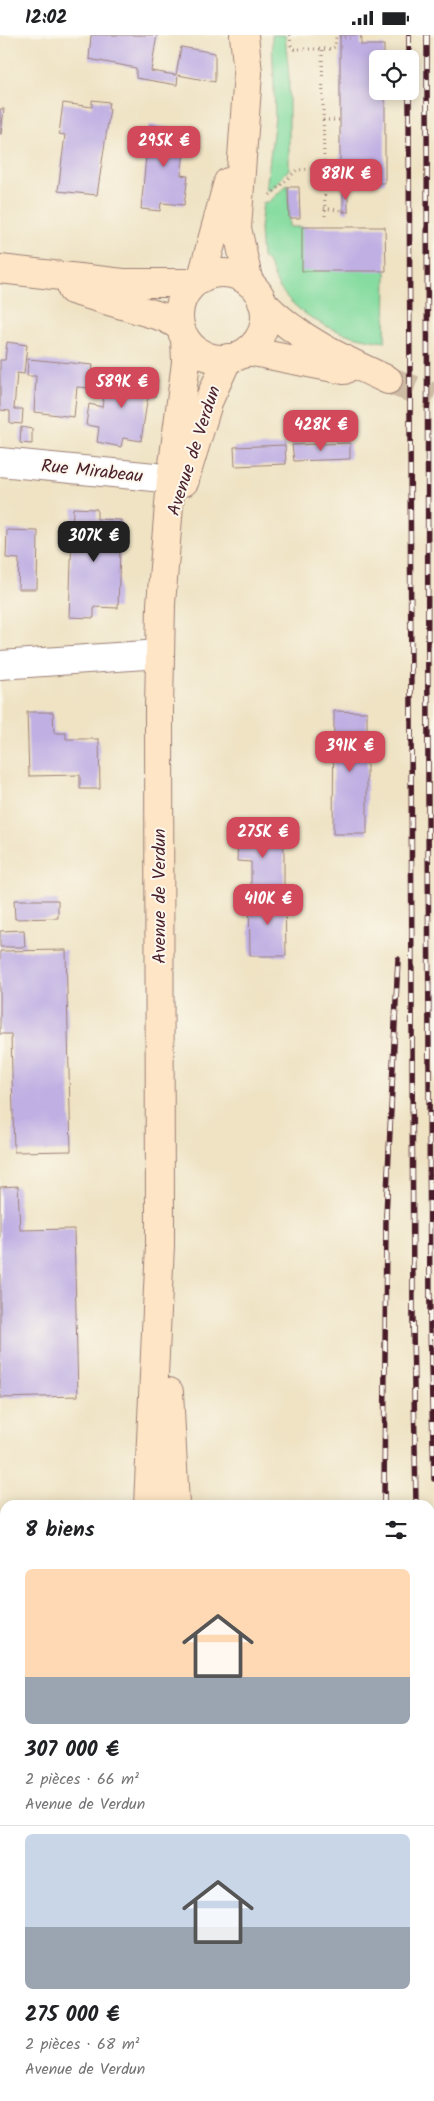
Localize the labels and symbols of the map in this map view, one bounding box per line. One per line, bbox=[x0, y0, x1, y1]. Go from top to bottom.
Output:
pin: 295K € bbox=[123, 125, 205, 168]
pin: 881K € bbox=[305, 159, 387, 201]
pin: 589K € bbox=[81, 367, 163, 409]
street label: Avenue de Verdun bbox=[160, 382, 230, 520]
pin: 428K € bbox=[280, 409, 362, 452]
street label: Rue Mirabeau bbox=[40, 452, 145, 492]
pin: 307K € bbox=[53, 521, 135, 563]
pin: 391K € bbox=[309, 731, 391, 773]
pin: 275K € bbox=[222, 817, 304, 859]
street label: Avenue de Verdun bbox=[146, 828, 175, 964]
pin: 410K € bbox=[227, 883, 309, 926]

